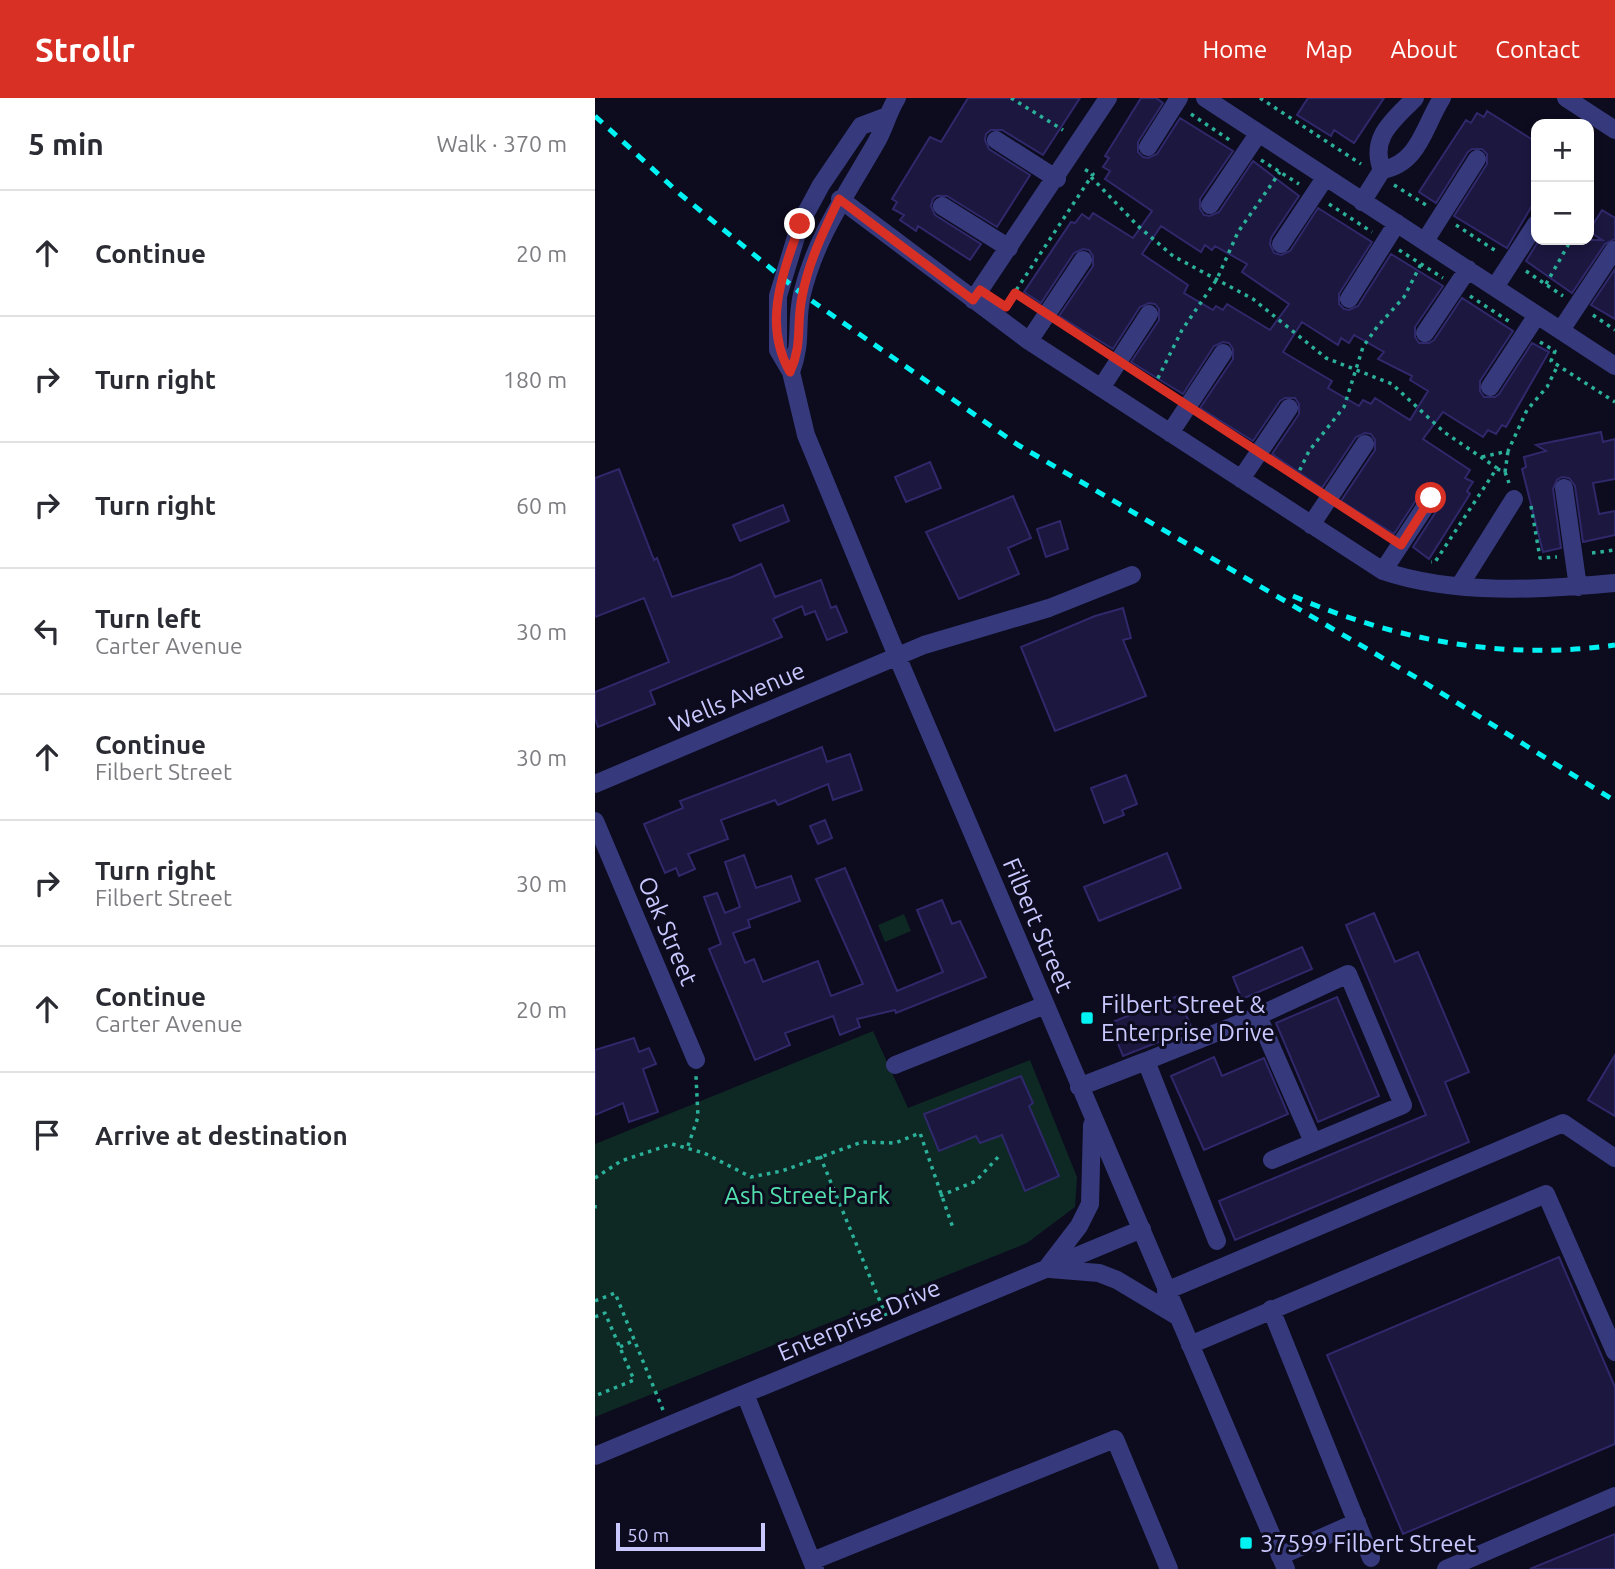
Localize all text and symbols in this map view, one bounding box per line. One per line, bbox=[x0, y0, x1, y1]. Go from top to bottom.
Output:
text: Strollr bbox=[35, 31, 135, 68]
text: Home bbox=[1202, 36, 1267, 63]
text: Map bbox=[1305, 36, 1352, 63]
text: About bbox=[1390, 36, 1457, 63]
text: Contact bbox=[1495, 36, 1580, 63]
map controls bbox=[1531, 119, 1594, 245]
button: + bbox=[1531, 119, 1594, 182]
text: 5 min bbox=[28, 127, 104, 161]
text: Walk · 370 m bbox=[436, 131, 567, 156]
button: − bbox=[1531, 182, 1594, 245]
route end bbox=[784, 208, 815, 239]
icon: ahead bbox=[28, 234, 66, 272]
text: Continue bbox=[95, 239, 206, 268]
text: 20 m bbox=[516, 241, 567, 266]
icon: right bbox=[28, 360, 66, 398]
text: Turn right bbox=[95, 365, 216, 394]
text: 180 m bbox=[503, 367, 567, 392]
route start bbox=[1415, 482, 1446, 513]
icon: right bbox=[28, 486, 66, 524]
text: Turn right bbox=[95, 491, 216, 520]
text: 60 m bbox=[516, 493, 567, 518]
text: Turn left bbox=[95, 604, 201, 633]
icon: left bbox=[28, 612, 66, 650]
text: 30 m bbox=[516, 619, 567, 644]
text: Carter Avenue bbox=[95, 633, 243, 658]
street label: Wells Avenue bbox=[665, 656, 809, 738]
text: Continue bbox=[95, 730, 206, 759]
icon: ahead bbox=[28, 738, 66, 776]
text: 30 m bbox=[516, 745, 567, 770]
text: Filbert Street bbox=[95, 759, 232, 784]
street label: Filbert Street bbox=[998, 854, 1079, 997]
text: Turn right bbox=[95, 856, 216, 885]
icon: right bbox=[28, 864, 66, 902]
text: 30 m bbox=[516, 871, 567, 896]
street label: Oak Street bbox=[633, 873, 703, 990]
text: Filbert Street bbox=[95, 885, 232, 910]
text: Continue bbox=[95, 982, 206, 1011]
icon: ahead bbox=[28, 990, 66, 1028]
place label: Filbert Street & Enterprise Drive bbox=[1101, 991, 1275, 1046]
text: 20 m bbox=[516, 997, 567, 1022]
marker: Filbert Street & Enterprise Drive bbox=[1079, 1010, 1095, 1026]
text: Carter Avenue bbox=[95, 1011, 243, 1036]
icon: arrive bbox=[28, 1116, 66, 1154]
text: Arrive at destination bbox=[95, 1121, 348, 1150]
park label: Ash Street Park bbox=[724, 1182, 890, 1209]
street label: Enterprise Drive bbox=[774, 1274, 944, 1366]
scale bar bbox=[616, 1520, 765, 1552]
text: 50 m bbox=[627, 1524, 669, 1546]
place label: 37599 Filbert Street bbox=[1260, 1530, 1477, 1557]
marker: 37599 Filbert Street bbox=[1238, 1535, 1254, 1551]

